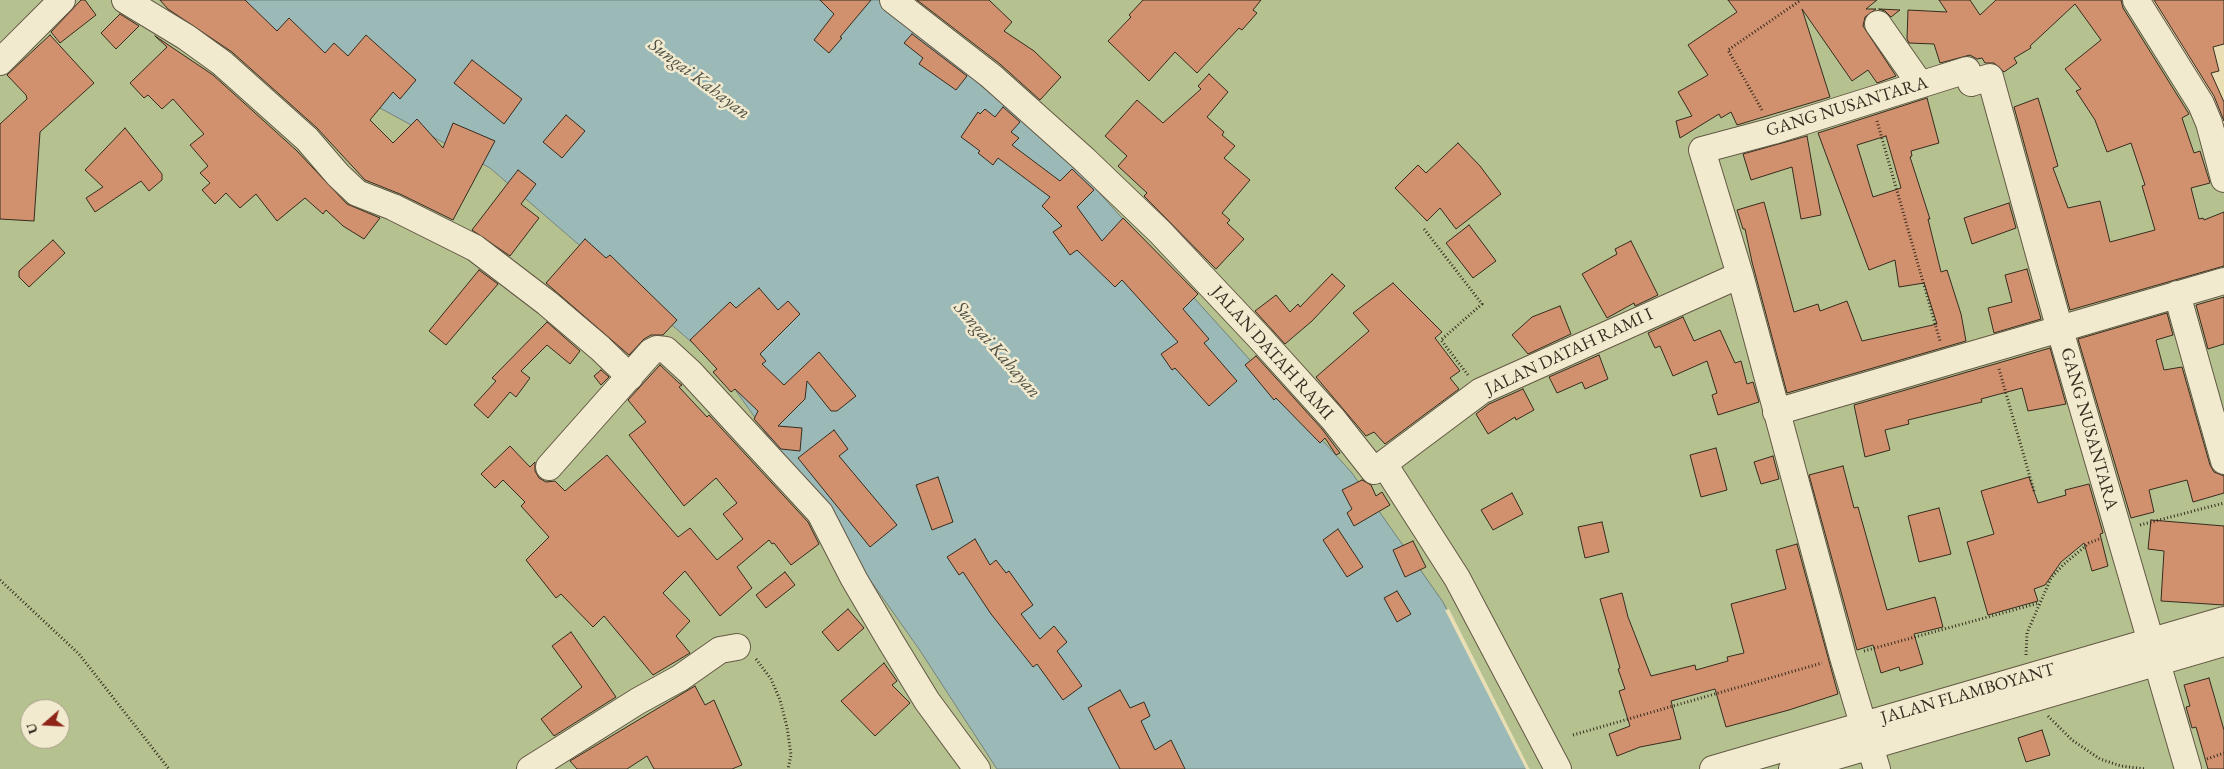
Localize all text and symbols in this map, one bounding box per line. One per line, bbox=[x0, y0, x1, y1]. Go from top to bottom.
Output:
water label: Sungai Kahayan bbox=[644, 33, 754, 125]
street label: GANG NUSANTARA bbox=[1763, 72, 1931, 142]
street label: JALAN DATAH RAMI bbox=[1206, 282, 1338, 424]
water label: Sungai Kahayan bbox=[949, 297, 1045, 403]
street label: JALAN DATAH RAMI I bbox=[1482, 304, 1656, 400]
street label: GANG NUSANTARA bbox=[2055, 345, 2123, 513]
street label: JALAN FLAMBOYANT bbox=[1879, 659, 2057, 729]
north arrow bbox=[20, 699, 70, 749]
text: U bbox=[22, 721, 42, 736]

